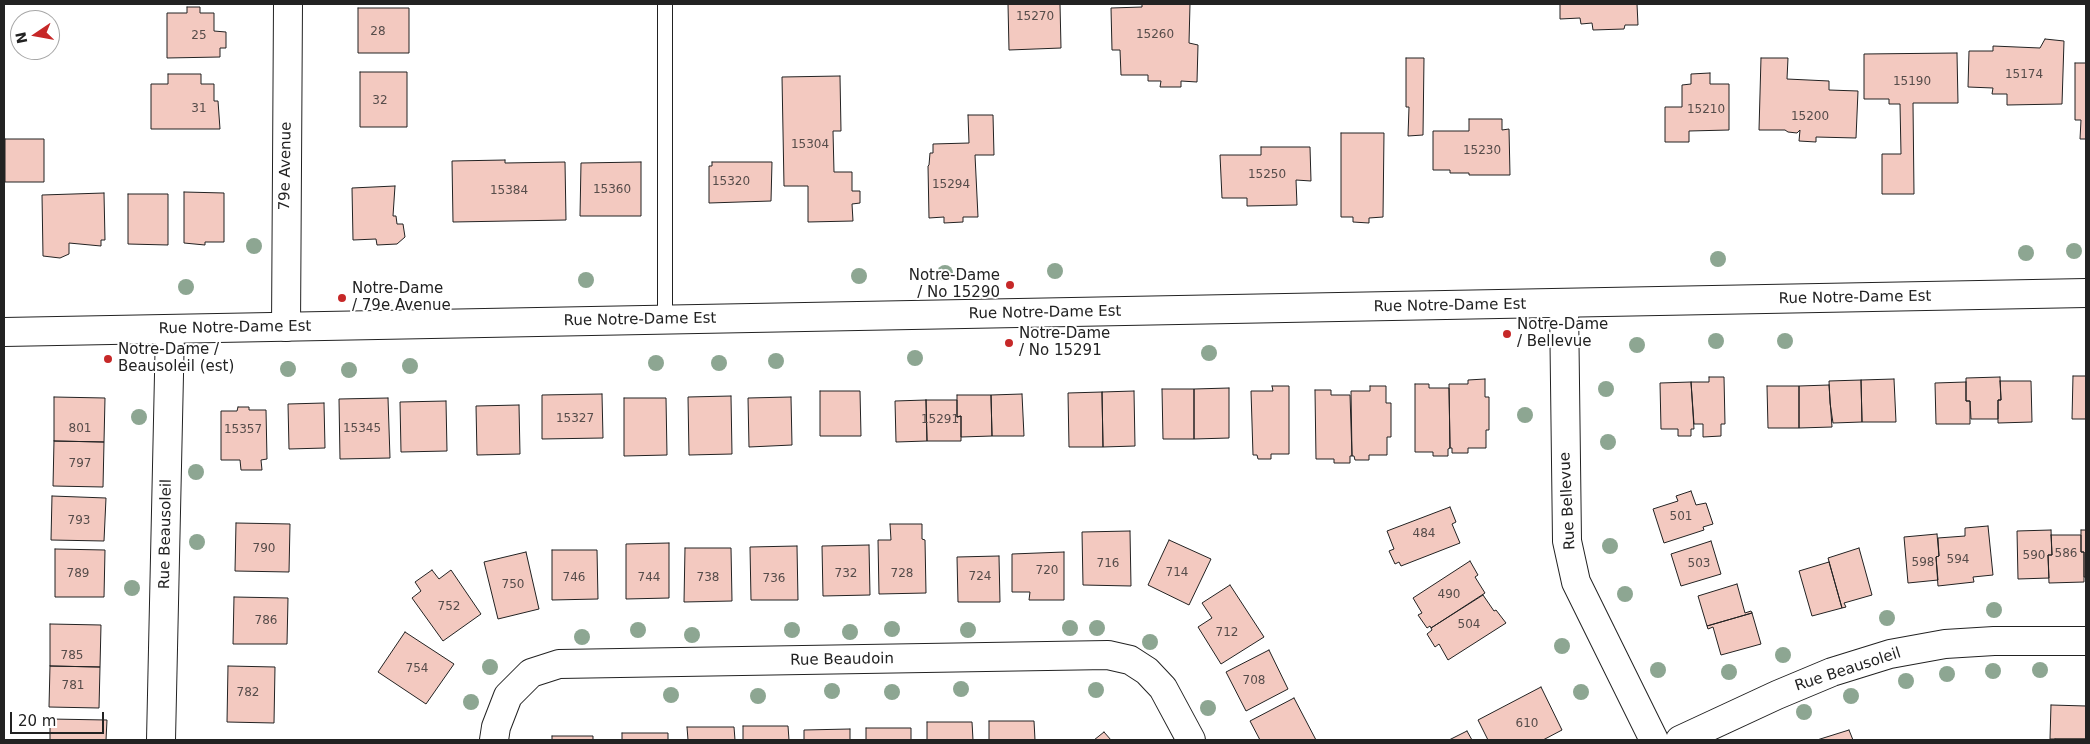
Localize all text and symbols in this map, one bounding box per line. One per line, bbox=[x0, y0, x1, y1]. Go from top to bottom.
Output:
north arrow bbox=[10, 10, 60, 60]
house number: 15270 bbox=[1016, 10, 1054, 24]
house number: 28 bbox=[370, 25, 386, 39]
house number: 15260 bbox=[1136, 28, 1174, 42]
house number: 25 bbox=[191, 29, 207, 43]
text: N bbox=[12, 31, 30, 45]
house number: 15174 bbox=[2005, 68, 2043, 82]
house number: 15190 bbox=[1893, 75, 1931, 89]
house number: 32 bbox=[372, 94, 388, 108]
house number: 31 bbox=[191, 102, 207, 116]
house number: 15210 bbox=[1687, 103, 1725, 117]
house number: 15200 bbox=[1791, 110, 1829, 124]
street label: 79e Avenue bbox=[276, 121, 296, 211]
house number: 15304 bbox=[791, 138, 829, 152]
house number: 15230 bbox=[1463, 144, 1501, 158]
house number: 15250 bbox=[1248, 168, 1286, 182]
house number: 15320 bbox=[712, 175, 750, 189]
house number: 15294 bbox=[932, 178, 970, 192]
house number: 15360 bbox=[593, 183, 631, 197]
house number: 15384 bbox=[490, 184, 528, 198]
place label: Notre-Dame / No 15290 bbox=[909, 267, 1000, 302]
marker: Notre-Dame / No 15290 bbox=[1004, 279, 1016, 291]
place label: Notre-Dame / 79e Avenue bbox=[352, 280, 451, 315]
street label: Rue Notre-Dame Est bbox=[1779, 288, 1931, 308]
marker: Notre-Dame / 79e Avenue bbox=[336, 292, 348, 304]
street label: Rue Notre-Dame Est bbox=[1374, 296, 1526, 316]
street label: Rue Notre-Dame Est bbox=[969, 303, 1121, 323]
street label: Rue Notre-Dame Est bbox=[564, 310, 716, 330]
place label: Notre-Dame / Bellevue bbox=[1517, 316, 1608, 351]
street label: Rue Notre-Dame Est bbox=[159, 318, 311, 338]
place label: Notre-Dame / No 15291 bbox=[1019, 325, 1110, 360]
marker: Notre-Dame / Bellevue bbox=[1501, 328, 1513, 340]
marker: Notre-Dame / No 15291 bbox=[1003, 337, 1015, 349]
place label: Notre-Dame / Beausoleil (est) bbox=[118, 341, 234, 376]
marker: Notre-Dame / Beausoleil (est) bbox=[102, 353, 114, 365]
house number: 15327 bbox=[556, 412, 594, 426]
house number: 15291 bbox=[921, 413, 959, 427]
house number: 801 bbox=[69, 422, 91, 436]
house number: 15345 bbox=[343, 422, 381, 436]
house number: 15357 bbox=[224, 423, 262, 437]
street label: Rue Bellevue bbox=[1556, 452, 1580, 550]
house number: 797 bbox=[69, 457, 91, 471]
street label: Rue Beausoleil bbox=[156, 479, 176, 589]
house number: 501 bbox=[1670, 510, 1692, 524]
house number: 793 bbox=[68, 514, 90, 528]
house number: 484 bbox=[1413, 527, 1435, 541]
house number: 790 bbox=[253, 542, 275, 556]
house number: 586 bbox=[2055, 547, 2077, 561]
house number: 590 bbox=[2023, 549, 2045, 563]
house number: 594 bbox=[1947, 553, 1969, 567]
house number: 598 bbox=[1912, 556, 1934, 570]
house number: 716 bbox=[1097, 557, 1119, 571]
house number: 503 bbox=[1688, 557, 1710, 571]
house number: 720 bbox=[1036, 564, 1058, 578]
house number: 714 bbox=[1166, 566, 1188, 580]
house number: 789 bbox=[67, 567, 89, 581]
house number: 732 bbox=[835, 567, 857, 581]
house number: 728 bbox=[891, 567, 913, 581]
house number: 724 bbox=[969, 570, 991, 584]
house number: 746 bbox=[563, 571, 585, 585]
house number: 744 bbox=[638, 571, 660, 585]
house number: 738 bbox=[697, 571, 719, 585]
house number: 736 bbox=[763, 572, 785, 586]
house number: 750 bbox=[502, 578, 524, 592]
house number: 490 bbox=[1438, 588, 1460, 602]
house number: 752 bbox=[438, 600, 460, 614]
house number: 786 bbox=[255, 614, 277, 628]
house number: 504 bbox=[1458, 618, 1480, 632]
house number: 712 bbox=[1216, 626, 1238, 640]
street label: Rue Beausoleil bbox=[1793, 644, 1903, 696]
house number: 785 bbox=[61, 649, 83, 663]
street label: Rue Beaudoin bbox=[790, 650, 894, 670]
house number: 754 bbox=[406, 662, 428, 676]
house number: 708 bbox=[1243, 674, 1265, 688]
house number: 781 bbox=[62, 679, 84, 693]
house number: 782 bbox=[237, 686, 259, 700]
scale bar bbox=[12, 702, 106, 734]
text: 20 m bbox=[18, 712, 56, 730]
house number: 610 bbox=[1516, 717, 1538, 731]

